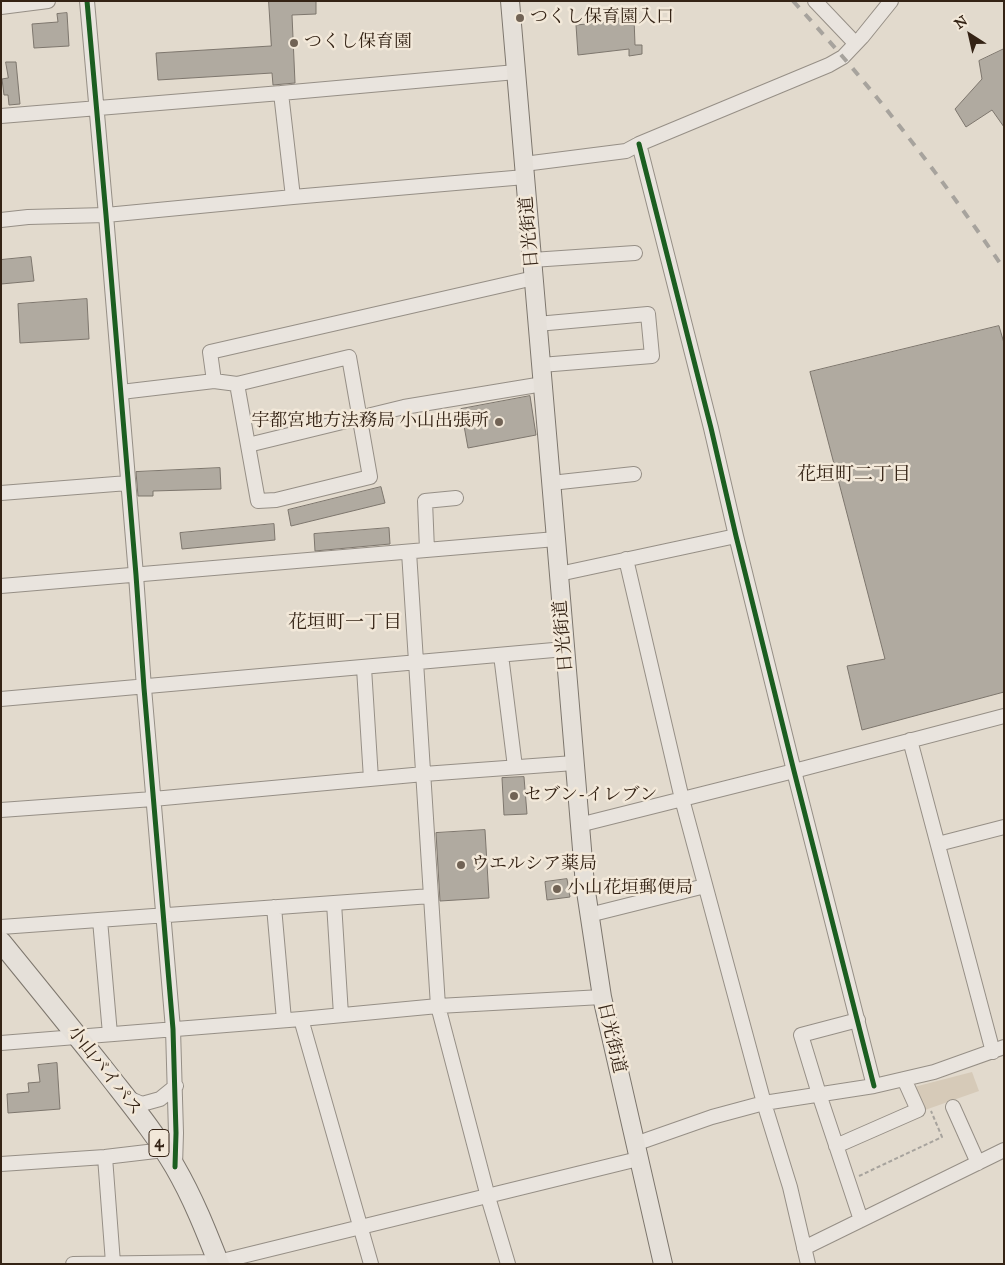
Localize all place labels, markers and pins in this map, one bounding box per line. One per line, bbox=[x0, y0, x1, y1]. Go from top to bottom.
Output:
place label: つくし保育園入口 bbox=[530, 7, 674, 29]
marker: つくし保育園入口 bbox=[514, 12, 526, 24]
place label: つくし保育園 bbox=[304, 32, 412, 54]
marker: つくし保育園 bbox=[288, 37, 300, 49]
place label: 宇都宮地方法務局 小山出張所 bbox=[251, 411, 489, 433]
marker: 宇都宮地方法務局 小山出張所 bbox=[493, 416, 505, 428]
place label: セブン-イレブン bbox=[524, 785, 657, 807]
marker: セブン-イレブン bbox=[508, 790, 520, 802]
place label: ウエルシア薬局 bbox=[471, 854, 597, 876]
marker: ウエルシア薬局 bbox=[455, 859, 467, 871]
place label: 小山花垣郵便局 bbox=[567, 878, 693, 900]
marker: 小山花垣郵便局 bbox=[551, 883, 563, 895]

